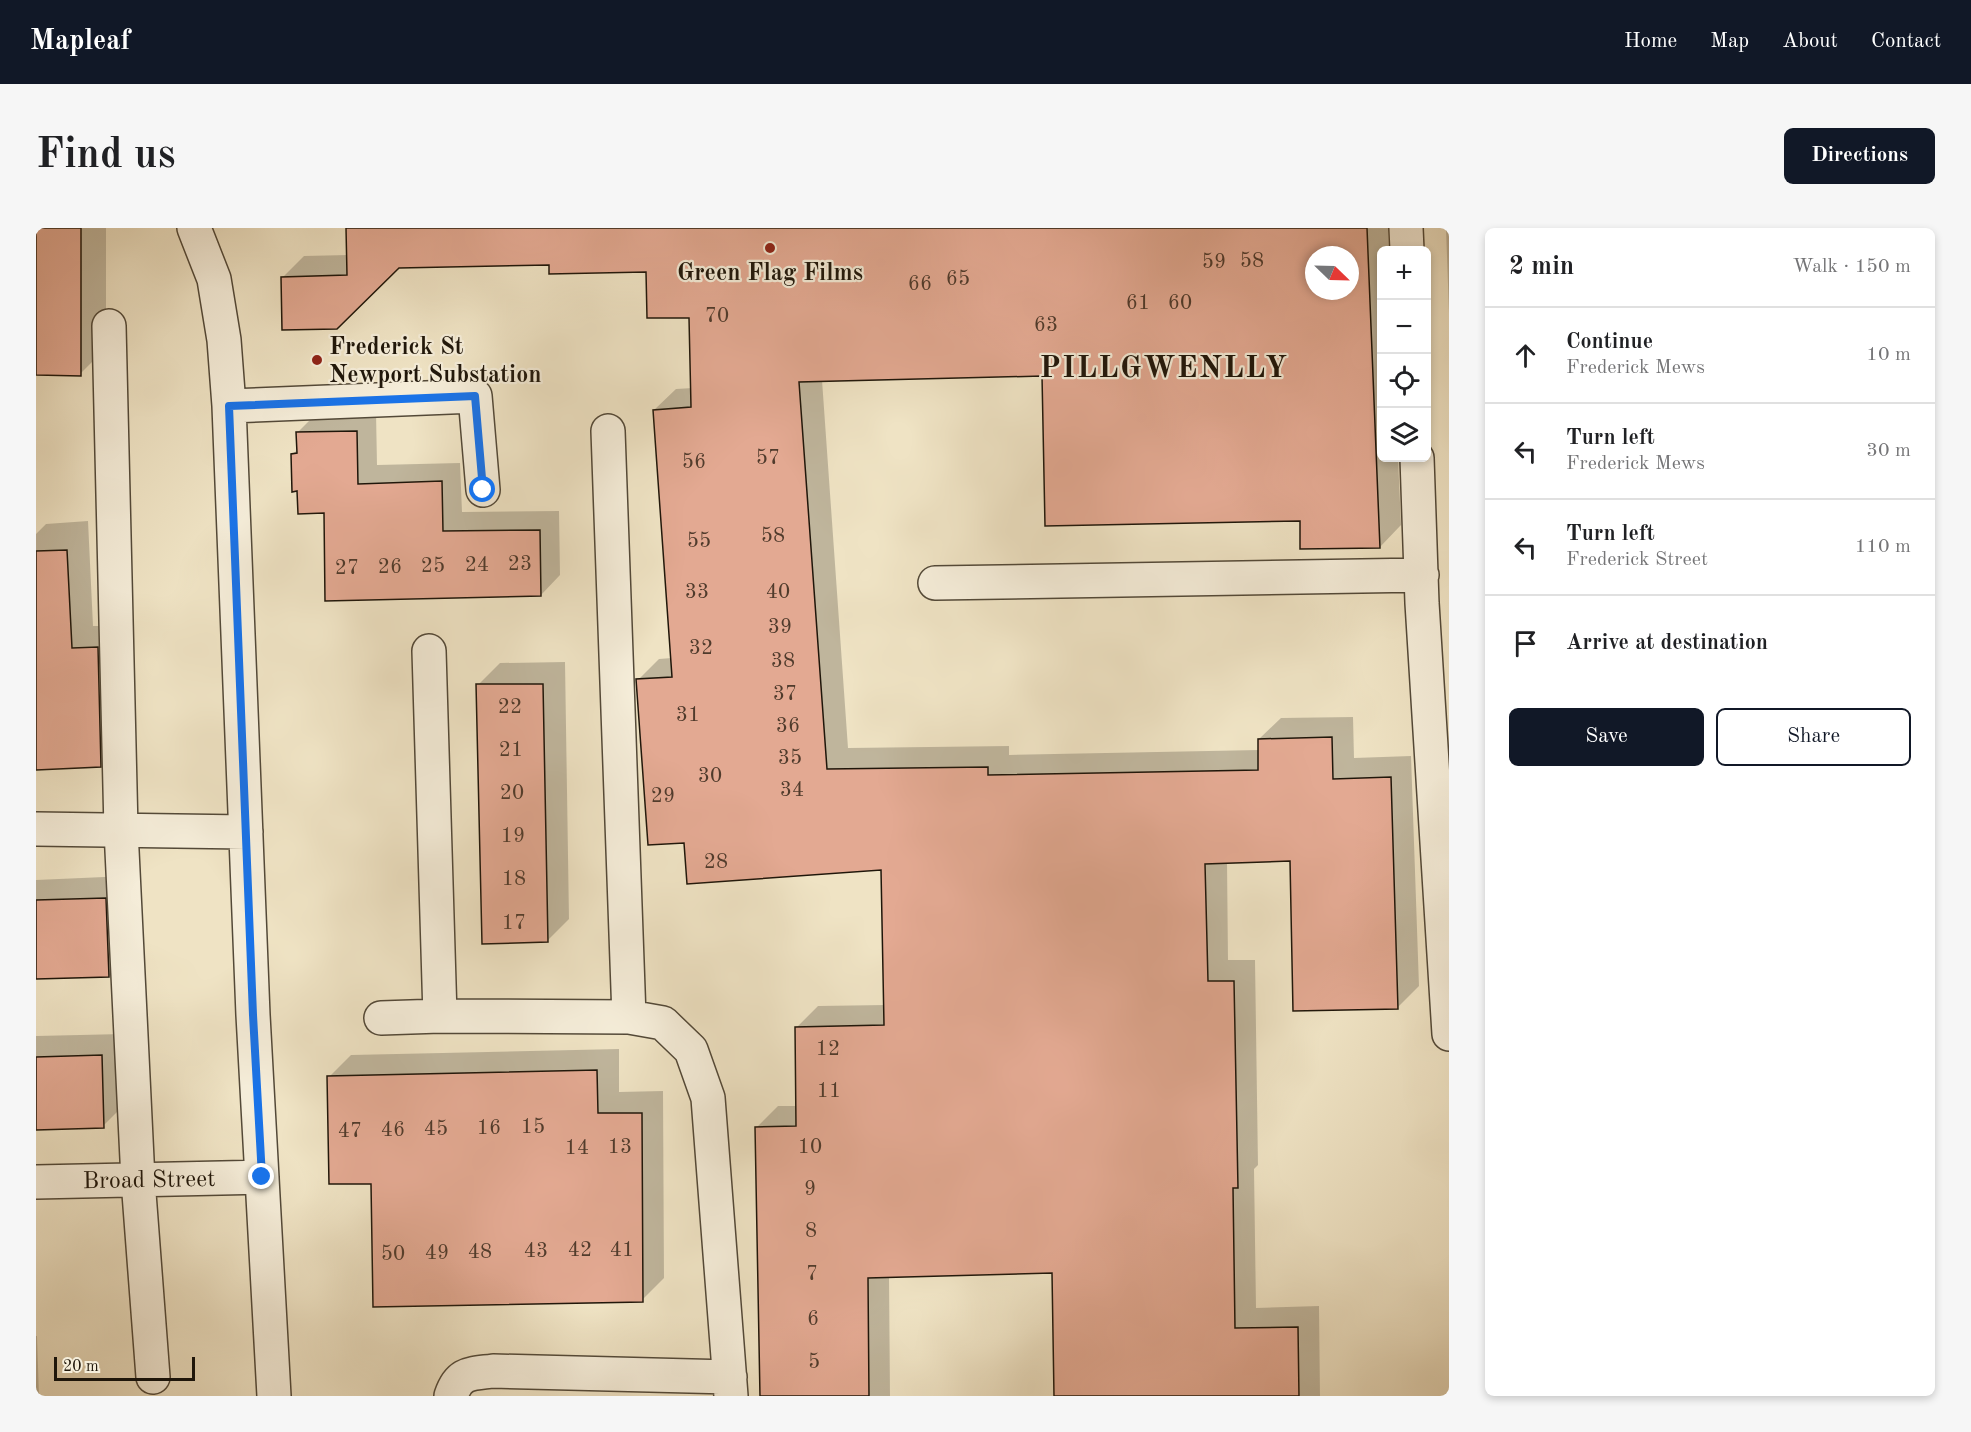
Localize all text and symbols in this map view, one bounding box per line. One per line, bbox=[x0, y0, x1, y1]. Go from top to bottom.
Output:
text: Mapleaf bbox=[30, 28, 130, 56]
text: Home bbox=[1624, 31, 1677, 52]
text: Map bbox=[1710, 31, 1749, 52]
text: About bbox=[1782, 31, 1838, 52]
text: Contact bbox=[1871, 31, 1941, 52]
button: Directions bbox=[1784, 128, 1935, 184]
text: Find us bbox=[36, 135, 175, 177]
marker: Green Flag Films bbox=[763, 241, 777, 255]
north arrow bbox=[1305, 246, 1359, 300]
map controls bbox=[1377, 246, 1431, 462]
button: + bbox=[1377, 246, 1431, 300]
house number: 58 bbox=[1240, 251, 1264, 272]
house number: 59 bbox=[1202, 252, 1226, 273]
text: 2 min bbox=[1509, 254, 1574, 280]
text: Walk · 150 m bbox=[1792, 257, 1911, 277]
place label: Green Flag Films bbox=[677, 262, 863, 286]
house number: 65 bbox=[946, 269, 970, 290]
house number: 66 bbox=[908, 274, 932, 295]
house number: 61 bbox=[1126, 293, 1150, 314]
house number: 60 bbox=[1168, 293, 1192, 314]
button: − bbox=[1377, 300, 1431, 354]
house number: 70 bbox=[705, 306, 729, 327]
house number: 63 bbox=[1034, 315, 1058, 336]
text: Continue bbox=[1566, 331, 1653, 353]
place label: Frederick St Newport Substation bbox=[329, 336, 542, 388]
icon: ahead bbox=[1509, 339, 1542, 372]
text: 10 m bbox=[1866, 345, 1911, 365]
marker: Frederick St Newport Substation bbox=[310, 353, 324, 367]
district label: PILLGWENLLY bbox=[1039, 354, 1289, 384]
button: locate bbox=[1377, 354, 1431, 408]
text: Frederick Mews bbox=[1566, 358, 1705, 378]
button: layers bbox=[1377, 408, 1431, 462]
text: Turn left bbox=[1566, 427, 1655, 449]
icon: left bbox=[1509, 435, 1542, 468]
text: 30 m bbox=[1866, 441, 1911, 461]
house number: 57 bbox=[756, 448, 780, 469]
house number: 56 bbox=[682, 452, 706, 473]
text: Frederick Mews bbox=[1566, 454, 1705, 474]
route start bbox=[469, 476, 495, 502]
text: Turn left bbox=[1566, 523, 1655, 545]
house number: 58 bbox=[761, 526, 785, 547]
house number: 55 bbox=[687, 531, 711, 552]
icon: left bbox=[1509, 531, 1542, 564]
text: 110 m bbox=[1855, 537, 1911, 557]
text: Frederick Street bbox=[1566, 550, 1708, 570]
house number: 23 bbox=[508, 554, 532, 575]
house number: 24 bbox=[465, 555, 489, 576]
house number: 25 bbox=[421, 556, 445, 577]
house number: 26 bbox=[378, 557, 402, 578]
house number: 27 bbox=[335, 558, 359, 579]
house number: 33 bbox=[685, 582, 709, 603]
house number: 40 bbox=[766, 582, 790, 603]
house number: 39 bbox=[768, 617, 792, 638]
icon: arrive bbox=[1509, 627, 1542, 660]
text: Arrive at destination bbox=[1566, 632, 1768, 654]
house number: 32 bbox=[689, 638, 713, 659]
house number: 38 bbox=[771, 651, 795, 672]
house number: 37 bbox=[773, 684, 797, 705]
house number: 22 bbox=[498, 697, 522, 718]
house number: 31 bbox=[676, 705, 700, 726]
button: Save bbox=[1509, 708, 1704, 766]
button: Share bbox=[1716, 708, 1911, 766]
house number: 36 bbox=[776, 716, 800, 737]
house number: 21 bbox=[499, 740, 523, 761]
house number: 35 bbox=[778, 748, 802, 769]
house number: 30 bbox=[698, 766, 722, 787]
house number: 34 bbox=[780, 780, 804, 801]
house number: 20 bbox=[500, 783, 524, 804]
house number: 29 bbox=[651, 786, 675, 807]
house number: 19 bbox=[501, 826, 525, 847]
house number: 28 bbox=[704, 852, 728, 873]
house number: 18 bbox=[502, 869, 526, 890]
house number: 17 bbox=[502, 913, 526, 934]
house number: 12 bbox=[816, 1039, 840, 1060]
house number: 11 bbox=[817, 1081, 841, 1102]
house number: 15 bbox=[521, 1117, 545, 1138]
house number: 16 bbox=[477, 1118, 501, 1139]
house number: 45 bbox=[424, 1119, 448, 1140]
house number: 46 bbox=[381, 1120, 405, 1141]
house number: 47 bbox=[338, 1121, 362, 1142]
house number: 13 bbox=[608, 1137, 632, 1158]
house number: 10 bbox=[798, 1137, 822, 1158]
house number: 14 bbox=[565, 1138, 589, 1159]
route end bbox=[248, 1163, 274, 1189]
street label: Broad Street bbox=[82, 1168, 216, 1194]
house number: 9 bbox=[804, 1179, 816, 1200]
house number: 8 bbox=[805, 1221, 817, 1242]
house number: 42 bbox=[568, 1240, 592, 1261]
house number: 41 bbox=[610, 1240, 634, 1261]
house number: 43 bbox=[524, 1241, 548, 1262]
house number: 48 bbox=[468, 1242, 492, 1263]
house number: 49 bbox=[425, 1243, 449, 1264]
house number: 50 bbox=[381, 1244, 405, 1265]
house number: 7 bbox=[806, 1264, 818, 1285]
house number: 6 bbox=[807, 1309, 819, 1330]
house number: 5 bbox=[808, 1352, 820, 1373]
scale bar bbox=[54, 1354, 195, 1382]
text: 20 m bbox=[63, 1359, 99, 1375]

